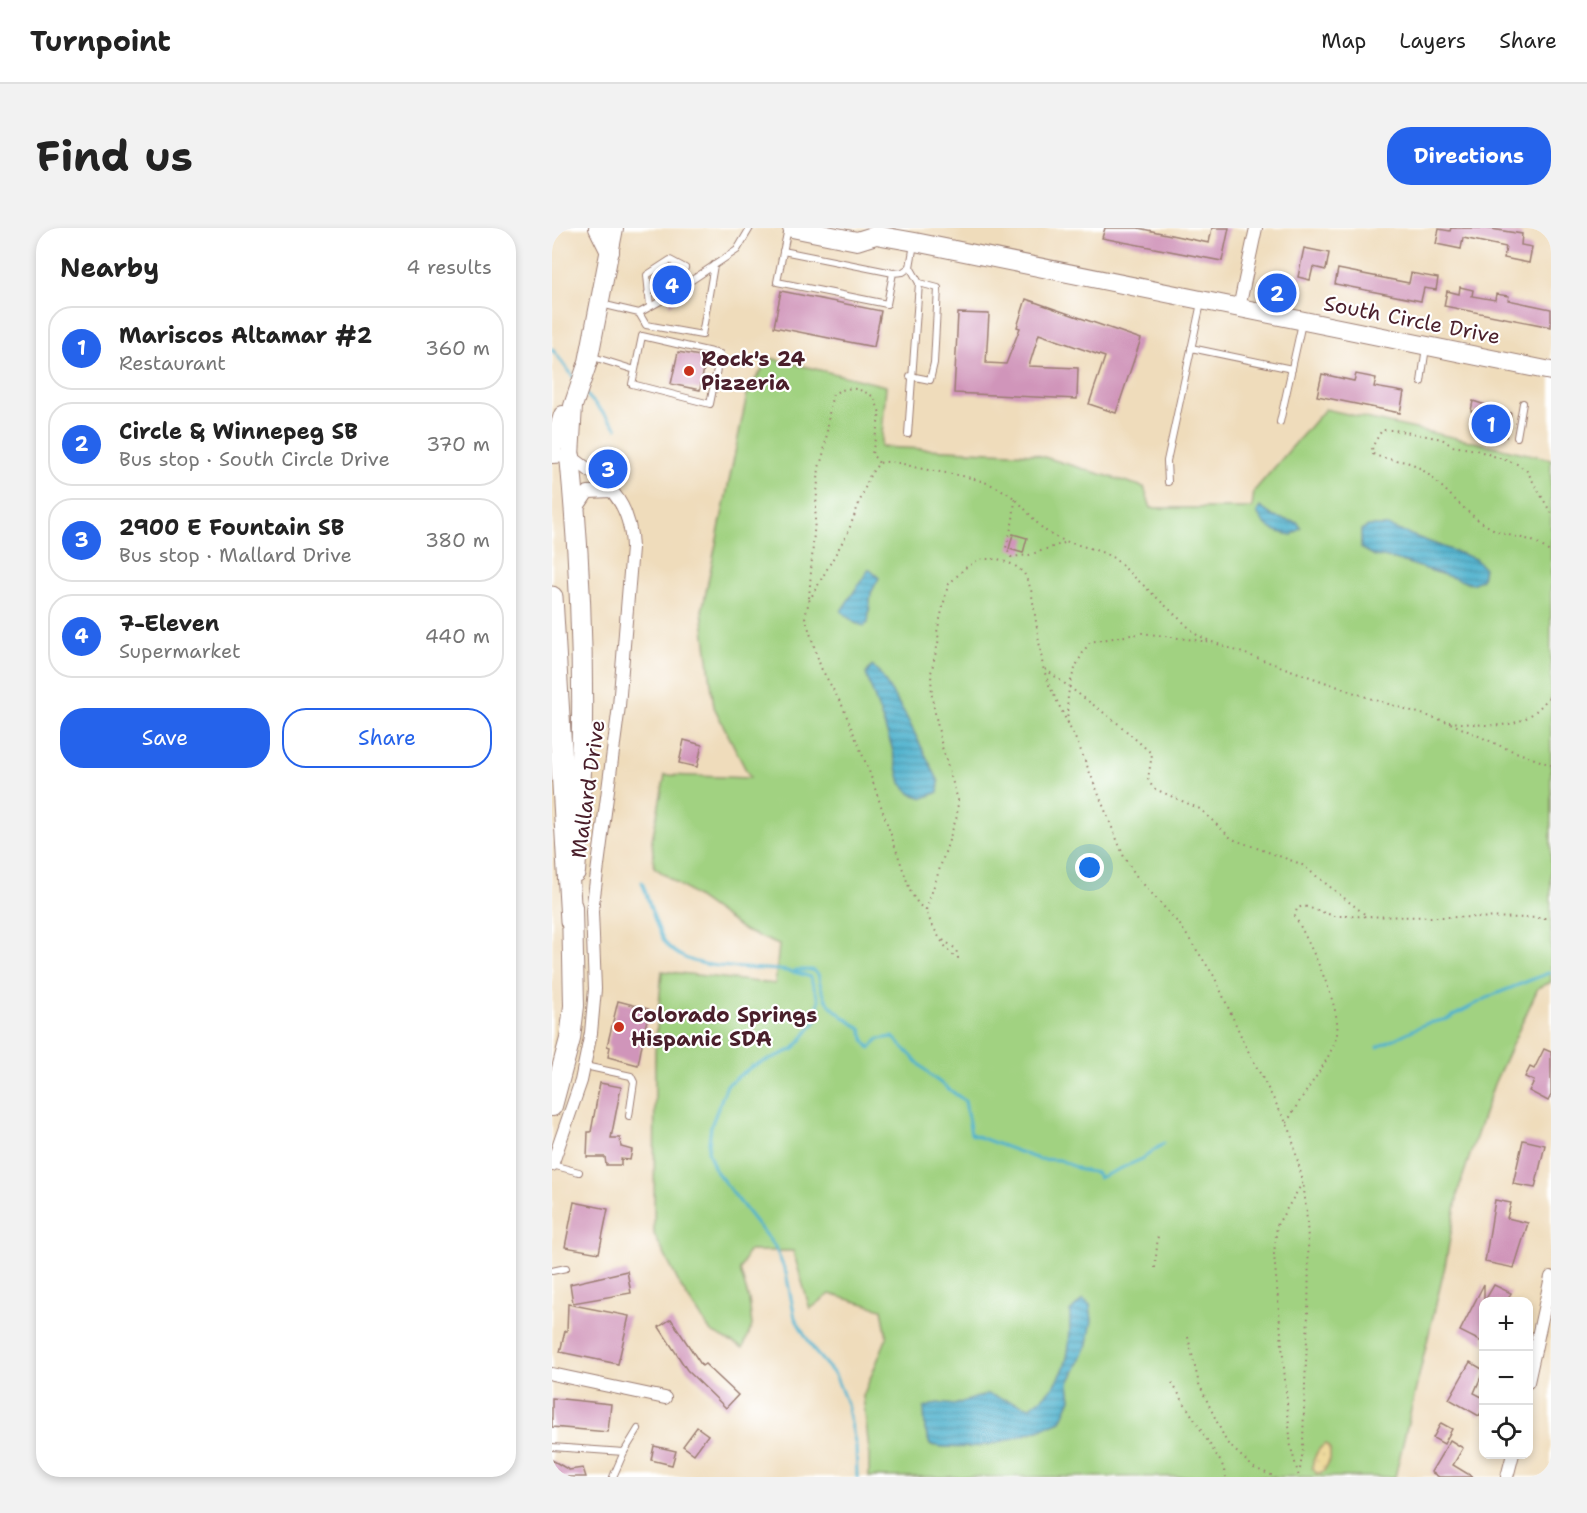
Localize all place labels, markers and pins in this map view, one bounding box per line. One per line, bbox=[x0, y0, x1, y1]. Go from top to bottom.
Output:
pin: 4 bbox=[652, 262, 692, 308]
pin: 2 bbox=[1258, 270, 1296, 316]
place label: Rock's 24 Pizzeria bbox=[701, 345, 806, 397]
marker: Rock's 24 Pizzeria bbox=[682, 364, 696, 378]
pin: 1 bbox=[1472, 402, 1510, 446]
pin: 3 bbox=[588, 446, 628, 492]
place label: Colorado Springs Hispanic SDA bbox=[631, 1001, 817, 1053]
marker: Colorado Springs Hispanic SDA bbox=[612, 1020, 626, 1034]

